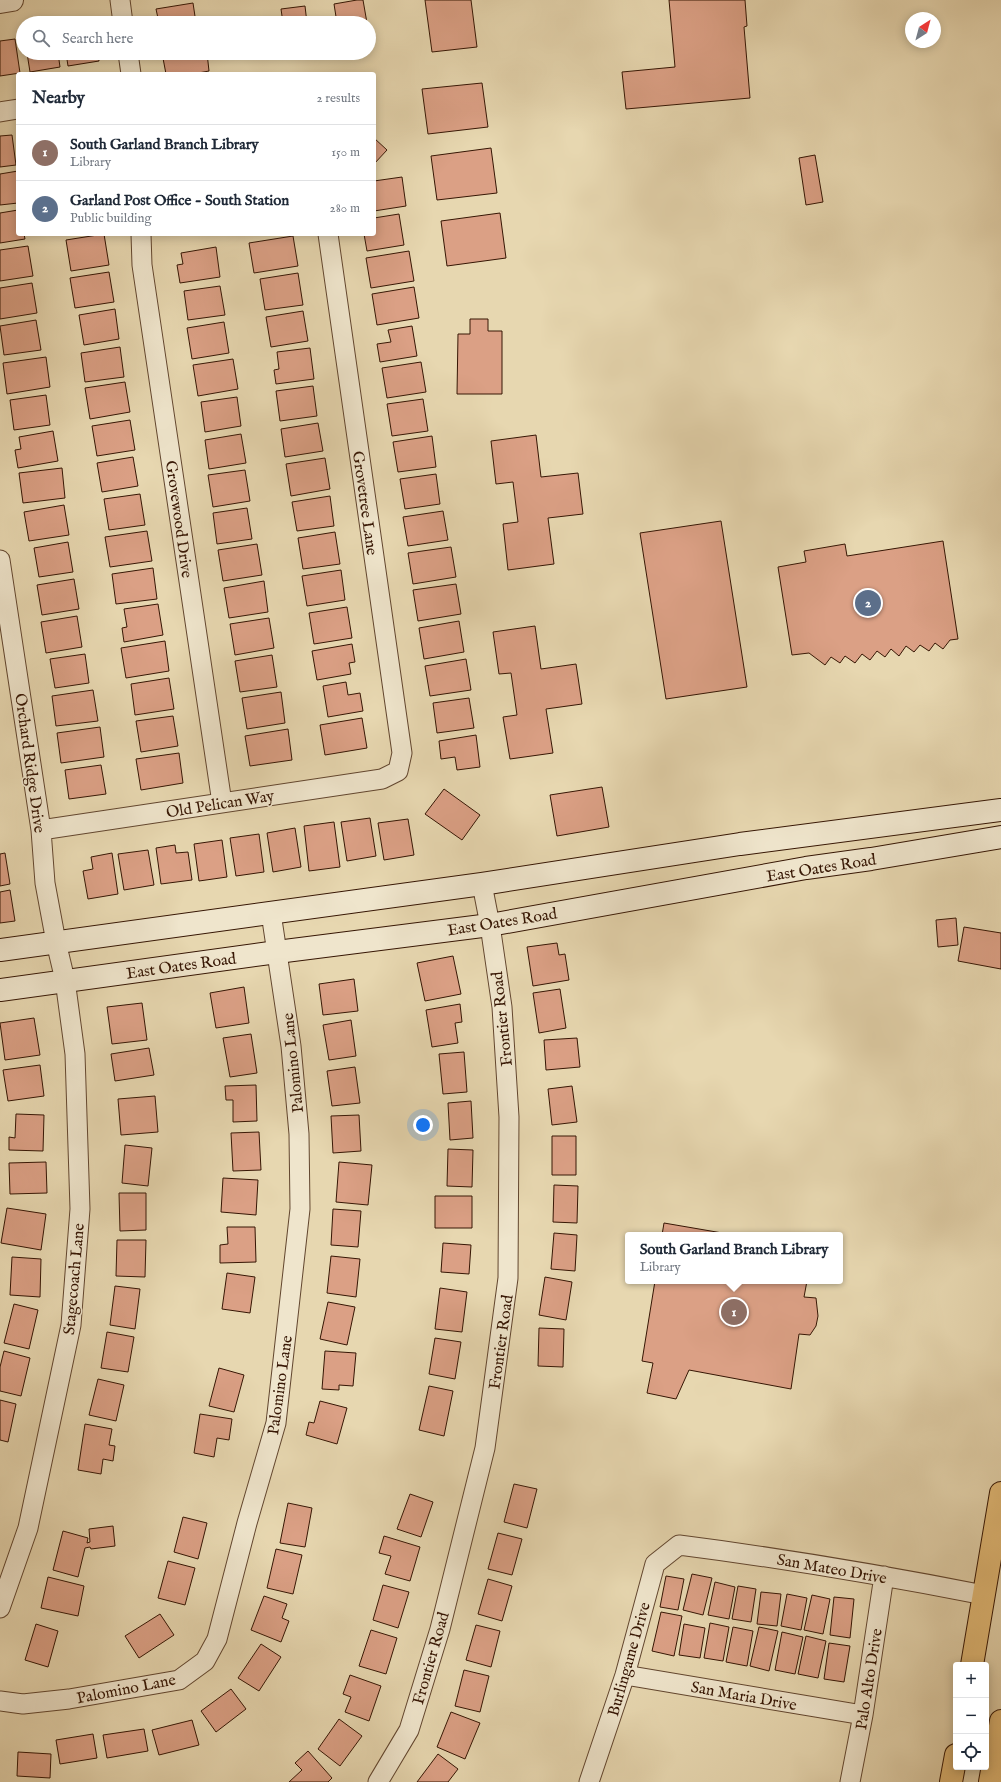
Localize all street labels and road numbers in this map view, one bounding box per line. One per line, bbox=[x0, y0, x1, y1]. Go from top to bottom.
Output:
street label: Grovetree Lane bbox=[347, 450, 381, 557]
street label: Grovewood Drive bbox=[160, 459, 196, 579]
street label: Orchard Ridge Drive bbox=[9, 692, 49, 834]
street label: Old Pelican Way bbox=[165, 787, 276, 823]
street label: East Oates Road bbox=[765, 850, 878, 888]
street label: East Oates Road bbox=[446, 904, 559, 942]
street label: East Oates Road bbox=[125, 949, 238, 985]
street label: Frontier Road bbox=[488, 970, 518, 1067]
street label: Palomino Lane bbox=[279, 1012, 309, 1114]
street label: Stagecoach Lane bbox=[60, 1222, 90, 1336]
street label: Frontier Road bbox=[485, 1293, 519, 1391]
street label: Palomino Lane bbox=[264, 1334, 298, 1436]
street label: San Mateo Drive bbox=[775, 1550, 888, 1589]
street label: Burlingame Drive bbox=[604, 1600, 656, 1719]
street label: Frontier Road bbox=[409, 1609, 455, 1707]
street label: Palo Alto Drive bbox=[852, 1627, 888, 1731]
street label: Palomino Lane bbox=[75, 1671, 178, 1709]
street label: San Maria Drive bbox=[689, 1678, 798, 1716]

